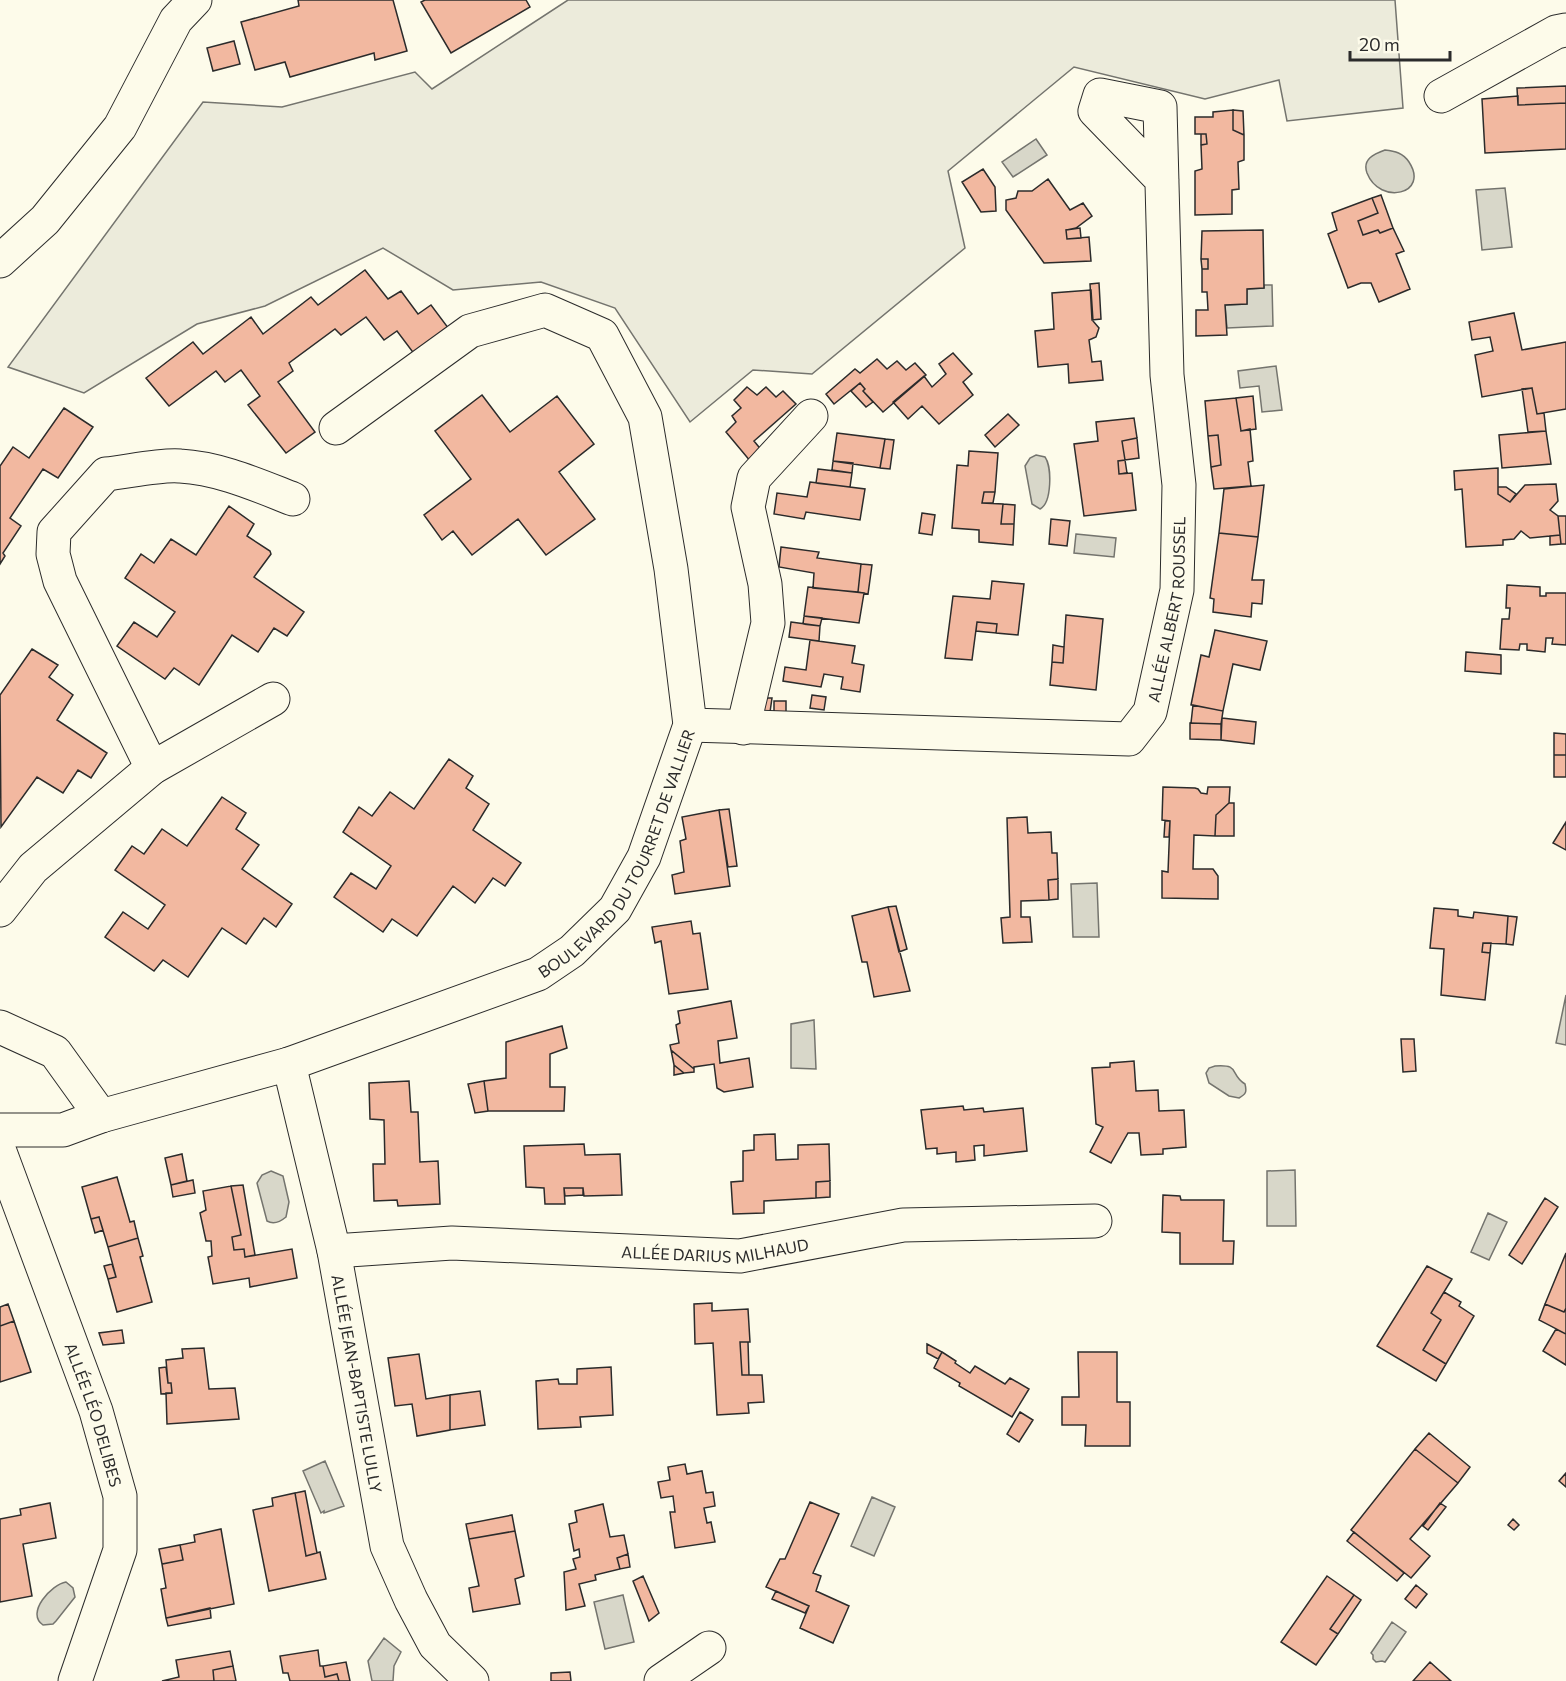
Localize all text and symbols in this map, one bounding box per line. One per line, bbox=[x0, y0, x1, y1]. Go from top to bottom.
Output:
scale bar bbox=[1350, 24, 1450, 62]
text: 20 m bbox=[1359, 33, 1400, 55]
street label: ALLÉE ALBERT ROUSSEL bbox=[1143, 516, 1188, 704]
street label: BOULEVARD DU TOURRET DE VALLIER bbox=[534, 726, 697, 981]
street label: ALLÉE DARIUS MILHAUD bbox=[621, 1234, 810, 1266]
street label: ALLÉE JEAN-BAPTISTE LULLY bbox=[329, 1273, 387, 1495]
street label: ALLÉE LÉO DELIBES bbox=[62, 1340, 126, 1489]

